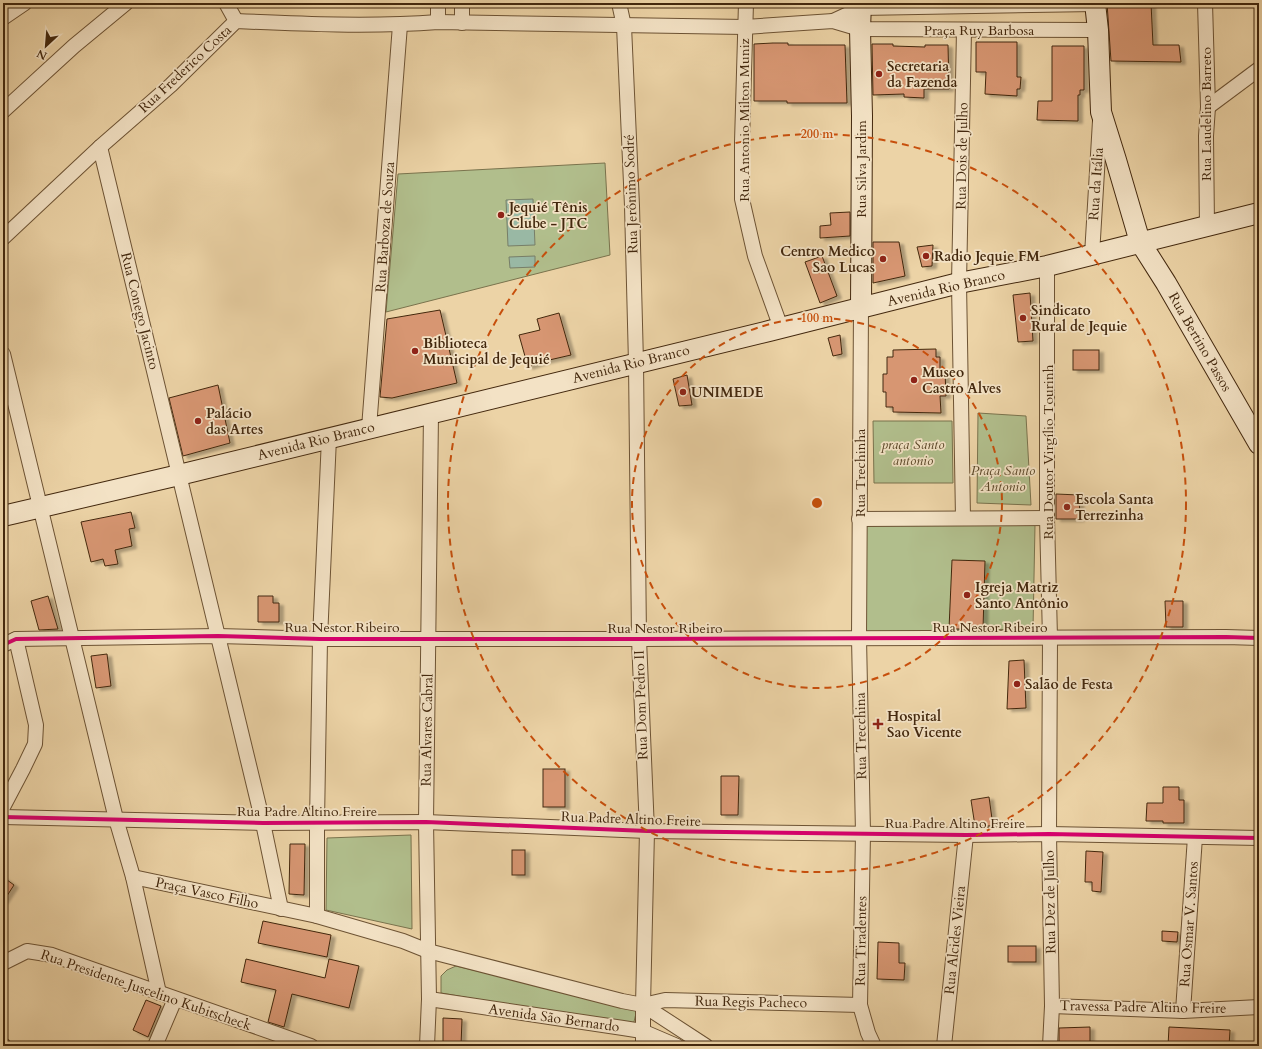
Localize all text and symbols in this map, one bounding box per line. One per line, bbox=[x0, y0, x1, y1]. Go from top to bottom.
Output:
street label: Rua Frederico Costa bbox=[134, 21, 236, 117]
street label: Praça Ruy Barbosa bbox=[924, 21, 1034, 40]
north arrow bbox=[26, 26, 66, 66]
street label: Rua Antonio Milton Muniz bbox=[735, 37, 754, 202]
text: N bbox=[34, 46, 49, 63]
street label: Rua Laudelino Barreto bbox=[1197, 47, 1216, 181]
place label: Secretaria da Fazenda bbox=[887, 57, 957, 92]
marker: Secretaria da Fazenda bbox=[874, 69, 884, 79]
street label: Rua Dois de Julho bbox=[952, 102, 972, 210]
street label: Rua Silva Jardim bbox=[852, 120, 871, 218]
text: 200 m bbox=[801, 126, 834, 142]
street label: Rua Jerônimo Sodré bbox=[619, 134, 643, 254]
street label: Rua da Itália bbox=[1084, 147, 1108, 221]
street label: Rua Barboza de Souza bbox=[371, 161, 399, 293]
place label: Jequié Tênis Clube - JTC bbox=[507, 198, 588, 233]
marker: Jequié Tênis Clube - JTC bbox=[496, 210, 506, 220]
place label: Centro Medico Sao Lucas bbox=[780, 242, 875, 277]
place label: Radio Jequie FM bbox=[934, 247, 1040, 266]
street label: Rua Conego Jacinto bbox=[116, 250, 164, 372]
marker: Radio Jequie FM bbox=[921, 251, 931, 261]
marker: Centro Medico Sao Lucas bbox=[878, 254, 888, 264]
street label: Avenida Rio Branco bbox=[885, 265, 1007, 311]
street label: Rua Bertino Passos bbox=[1164, 289, 1236, 395]
place label: Sindicato Rural de Jequie bbox=[1031, 301, 1128, 336]
text: 100 m bbox=[801, 310, 834, 326]
marker: Sindicato Rural de Jequie bbox=[1018, 313, 1028, 323]
place label: Biblioteca Municipal de Jequié bbox=[423, 334, 550, 369]
street label: Avenida Rio Branco bbox=[570, 340, 692, 388]
marker: Biblioteca Municipal de Jequié bbox=[410, 346, 420, 356]
place label: Museo Castro Alves bbox=[922, 363, 1001, 398]
street label: Rua Doutor Virgílio Tourinh bbox=[1039, 364, 1058, 539]
marker: Museo Castro Alves bbox=[909, 375, 919, 385]
place label: UNIMEDE bbox=[691, 383, 763, 402]
marker: UNIMEDE bbox=[678, 387, 688, 397]
place label: Palácio das Artes bbox=[206, 404, 263, 439]
marker: Palácio das Artes bbox=[193, 416, 203, 426]
street label: Avenida Rio Branco bbox=[255, 417, 377, 465]
street label: Rua Trechinha bbox=[851, 429, 870, 517]
park label: praça Santo antonio bbox=[880, 435, 945, 470]
park label: Praça Santo Antonio bbox=[971, 461, 1036, 496]
place label: Escola Santa Terrezinha bbox=[1075, 490, 1154, 525]
centre of rings bbox=[810, 496, 824, 510]
marker: Escola Santa Terrezinha bbox=[1062, 502, 1072, 512]
place label: Igreja Matriz Santo Antônio bbox=[975, 578, 1069, 613]
marker: Igreja Matriz Santo Antônio bbox=[962, 590, 972, 600]
street label: Rua Nestor Ribeiro bbox=[284, 618, 400, 637]
street label: Rua Nestor Ribeiro bbox=[932, 618, 1048, 637]
street label: Rua Nestor Ribeiro bbox=[607, 619, 723, 638]
street label: Rua Dom Pedro II bbox=[630, 650, 652, 760]
street label: Rua Alvares Cabral bbox=[417, 673, 437, 787]
place label: Salão de Festa bbox=[1025, 675, 1113, 694]
marker: Salão de Festa bbox=[1012, 679, 1022, 689]
street label: Rua Trecchina bbox=[851, 692, 871, 780]
place label: Hospital Sao Vicente bbox=[887, 707, 962, 742]
marker: Hospital Sao Vicente bbox=[872, 718, 884, 730]
street label: Rua Padre Altino Freire bbox=[237, 802, 377, 821]
street label: Rua Padre Altino Freire bbox=[561, 807, 701, 831]
street label: Rua Padre Altino Freire bbox=[885, 814, 1025, 833]
street label: Rua Dez de Julho bbox=[1040, 850, 1060, 954]
street label: Rua Osmar V. Santos bbox=[1175, 860, 1203, 988]
street label: Praça Vasco Filho bbox=[154, 873, 261, 913]
street label: Rua Alcides Vieira bbox=[940, 885, 970, 995]
street label: Rua Tiradentes bbox=[851, 896, 871, 986]
street label: Rua Presidente Juscelino Kubitscheck bbox=[38, 945, 254, 1035]
street label: Rua Regis Pacheco bbox=[695, 992, 808, 1012]
street label: Travessa Padre Altino Freire bbox=[1059, 996, 1227, 1018]
street label: Avenida São Bernardo bbox=[487, 999, 621, 1037]

